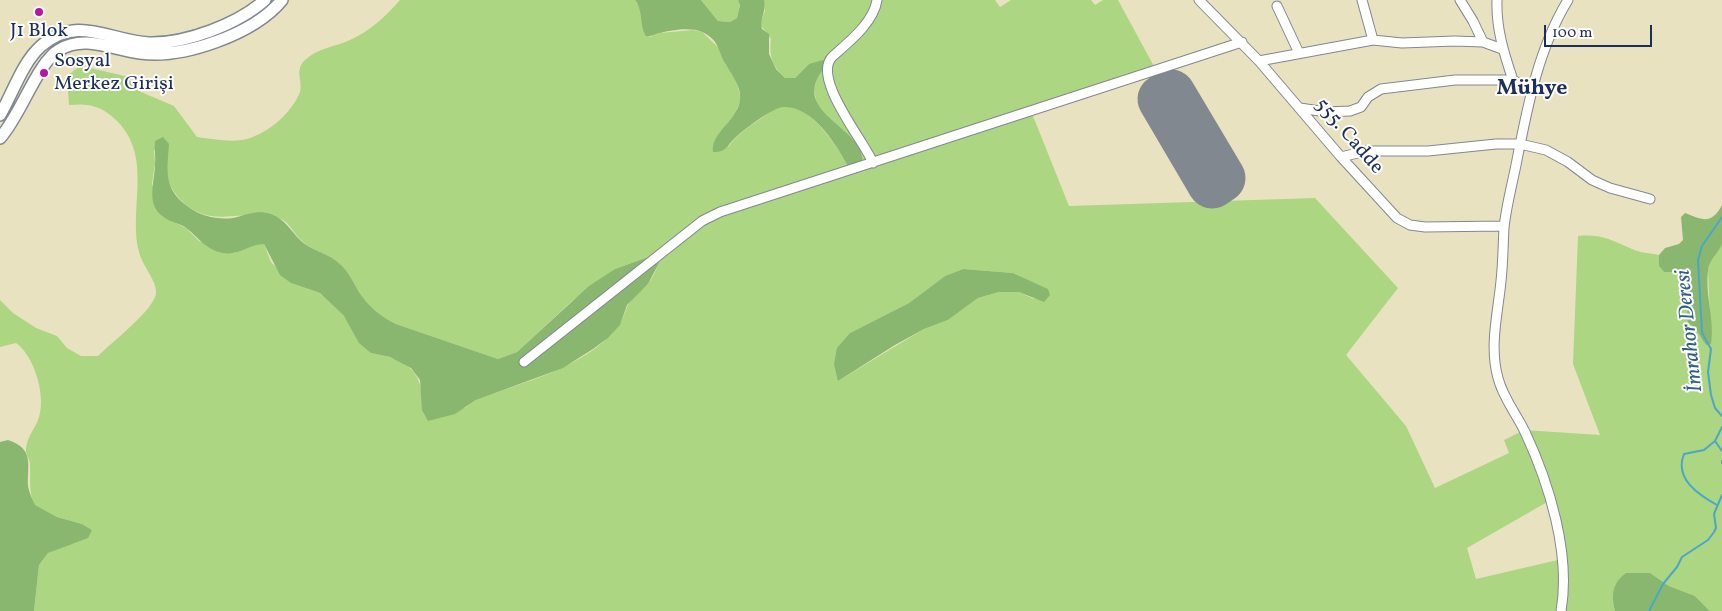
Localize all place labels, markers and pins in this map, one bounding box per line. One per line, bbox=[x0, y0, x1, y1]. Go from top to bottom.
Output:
marker: J1 Blok bbox=[33, 6, 45, 18]
place label: J1 Blok bbox=[10, 20, 68, 44]
place label: Sosyal Merkez Girişi bbox=[54, 50, 174, 97]
marker: Sosyal Merkez Girişi bbox=[38, 67, 50, 79]

